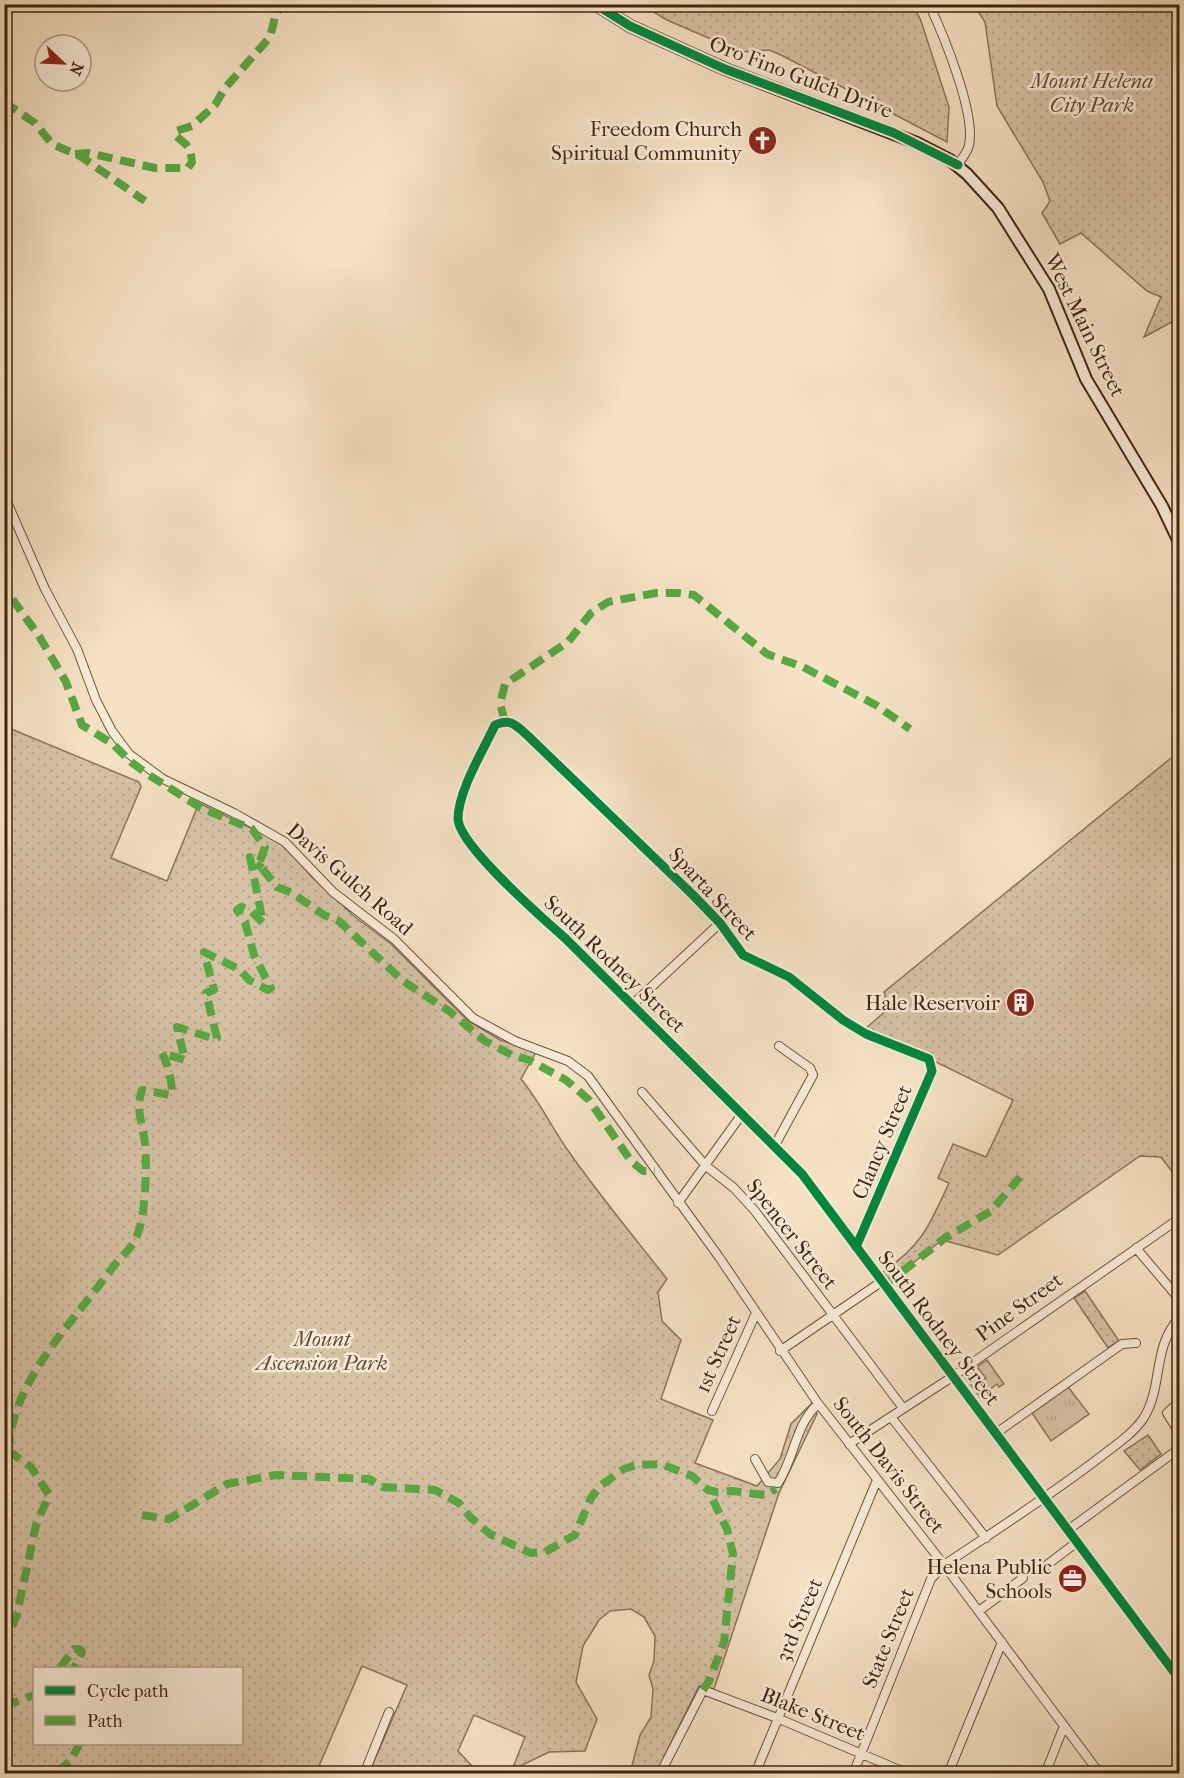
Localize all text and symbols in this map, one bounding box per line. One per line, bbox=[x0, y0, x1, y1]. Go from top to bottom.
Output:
street label: Oro Fino Gulch Drive bbox=[706, 31, 896, 123]
north arrow bbox=[33, 33, 93, 93]
text: N bbox=[65, 59, 87, 79]
park label: Mount Helena City Park bbox=[1029, 69, 1153, 117]
place label: Freedom Church Spiritual Community bbox=[551, 117, 743, 165]
church icon: Freedom Church Spiritual Community bbox=[747, 125, 779, 157]
street label: West Main Street bbox=[1039, 248, 1130, 401]
street label: Davis Gulch Road bbox=[282, 818, 418, 941]
street label: Sparta Street bbox=[664, 843, 762, 946]
street label: South Rodney Street bbox=[539, 890, 691, 1038]
building icon: Hale Reservoir bbox=[1005, 987, 1037, 1019]
place label: Hale Reservoir bbox=[865, 991, 1000, 1015]
street label: Clancy Street bbox=[847, 1081, 917, 1203]
street label: Spencer Street bbox=[742, 1174, 843, 1294]
street label: South Rodney Street bbox=[873, 1246, 1005, 1410]
street label: Pine Street bbox=[971, 1267, 1067, 1346]
street label: 1st Street bbox=[690, 1311, 746, 1397]
park label: Mount Ascension Park bbox=[253, 1327, 388, 1375]
street label: South Davis Street bbox=[828, 1392, 950, 1538]
place label: Helena Public Schools bbox=[927, 1555, 1052, 1603]
office icon: Helena Public Schools bbox=[1057, 1563, 1089, 1595]
street label: 3rd Street bbox=[771, 1574, 828, 1665]
street label: State Street bbox=[857, 1584, 919, 1692]
legend bbox=[33, 1667, 243, 1745]
text: Cycle path bbox=[87, 1681, 168, 1702]
street label: Blake Street bbox=[758, 1682, 869, 1746]
text: Path bbox=[87, 1711, 123, 1732]

